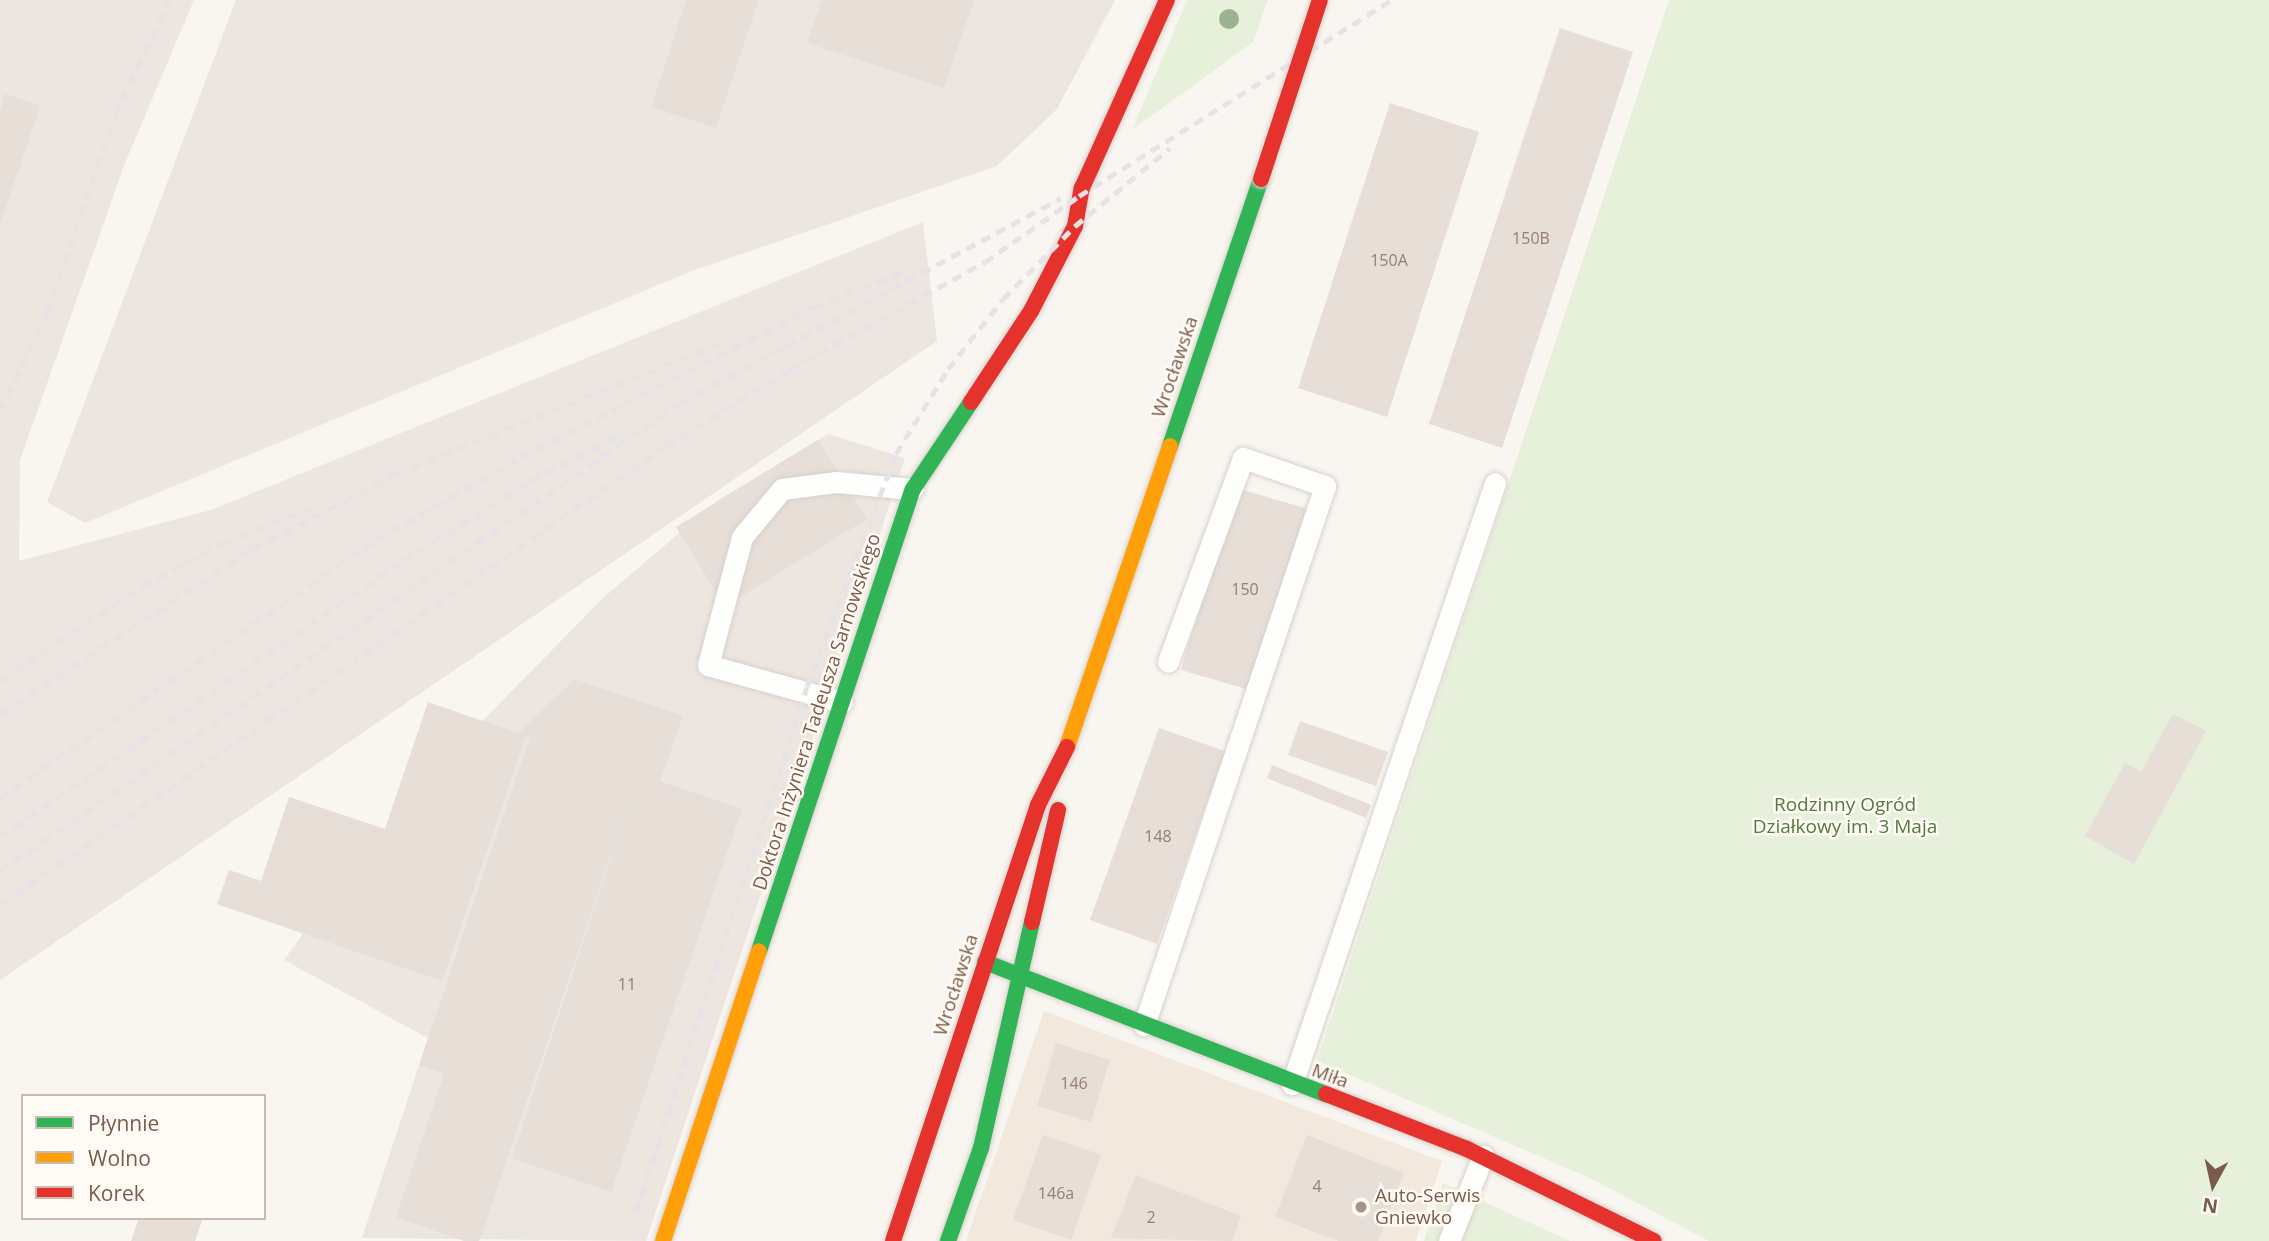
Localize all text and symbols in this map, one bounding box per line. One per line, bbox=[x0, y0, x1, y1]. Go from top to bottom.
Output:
house number: 150B bbox=[1512, 228, 1550, 248]
house number: 150A bbox=[1370, 250, 1408, 270]
street label: Wrocławska bbox=[1147, 313, 1203, 421]
street label: Doktora Inżyniera Tadeusza Sarnowskiego bbox=[748, 531, 886, 893]
house number: 150 bbox=[1231, 579, 1259, 599]
park label: Rodzinny Ogród Działkowy im. 3 Maja bbox=[1753, 794, 1937, 838]
house number: 148 bbox=[1144, 826, 1172, 846]
street label: Wrocławska bbox=[929, 931, 983, 1039]
house number: 11 bbox=[618, 974, 636, 994]
street label: Miła bbox=[1309, 1059, 1351, 1093]
house number: 146 bbox=[1060, 1073, 1088, 1093]
legend bbox=[21, 1094, 266, 1220]
text: Płynnie bbox=[88, 1109, 159, 1137]
text: Wolno bbox=[88, 1144, 151, 1172]
north arrow bbox=[2178, 1150, 2248, 1220]
house number: 4 bbox=[1312, 1176, 1322, 1196]
text: Korek bbox=[88, 1179, 145, 1207]
house number: 146a bbox=[1038, 1183, 1074, 1203]
place label: Auto-Serwis Gniewko bbox=[1375, 1185, 1480, 1229]
text: N bbox=[2201, 1192, 2220, 1220]
marker: Auto-Serwis Gniewko bbox=[1353, 1199, 1369, 1215]
house number: 2 bbox=[1146, 1207, 1156, 1227]

